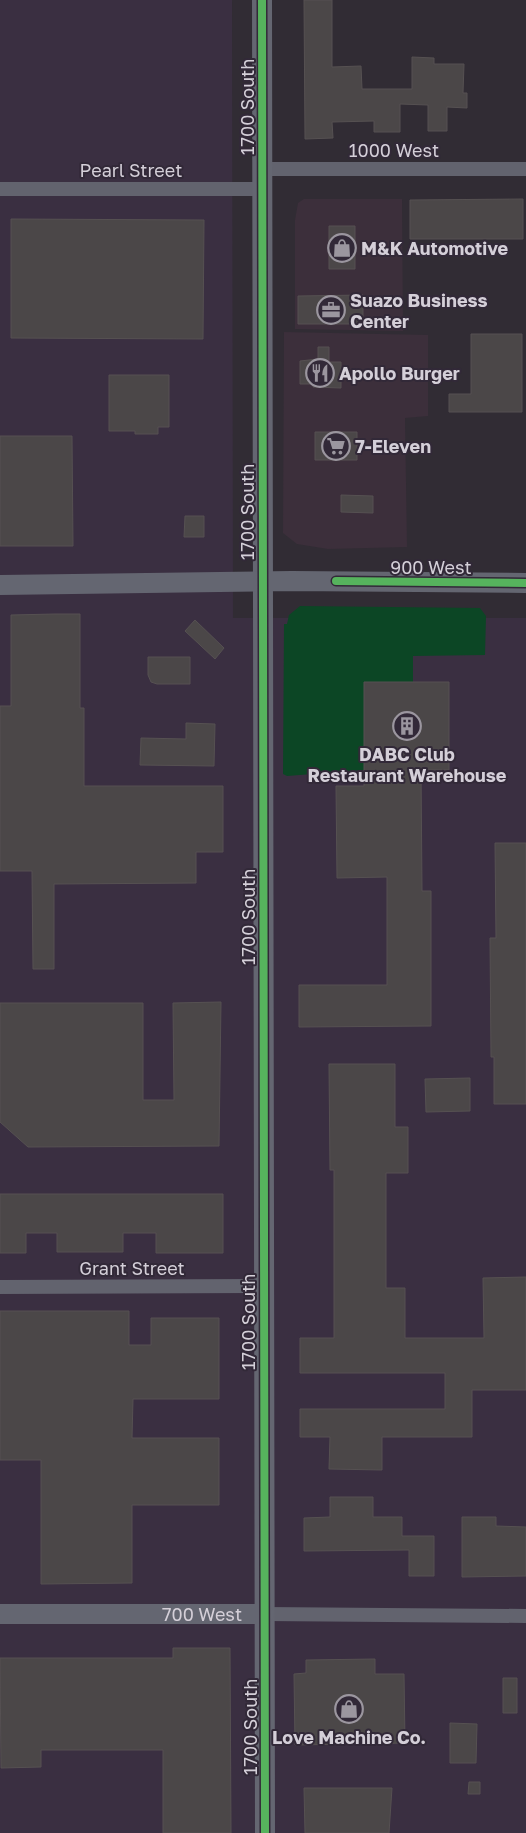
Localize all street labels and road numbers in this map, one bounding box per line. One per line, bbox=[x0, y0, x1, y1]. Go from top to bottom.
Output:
street label: 1700 South bbox=[236, 59, 258, 155]
street label: 1000 West bbox=[349, 139, 439, 161]
street label: Pearl Street bbox=[80, 159, 182, 181]
street label: 1700 South bbox=[236, 464, 258, 560]
street label: 900 West bbox=[390, 556, 472, 578]
street label: 1700 South bbox=[237, 869, 259, 965]
street label: Grant Street bbox=[79, 1257, 185, 1279]
street label: 1700 South bbox=[237, 1274, 259, 1370]
street label: 700 West bbox=[162, 1603, 242, 1625]
street label: 1700 South bbox=[239, 1679, 261, 1775]

